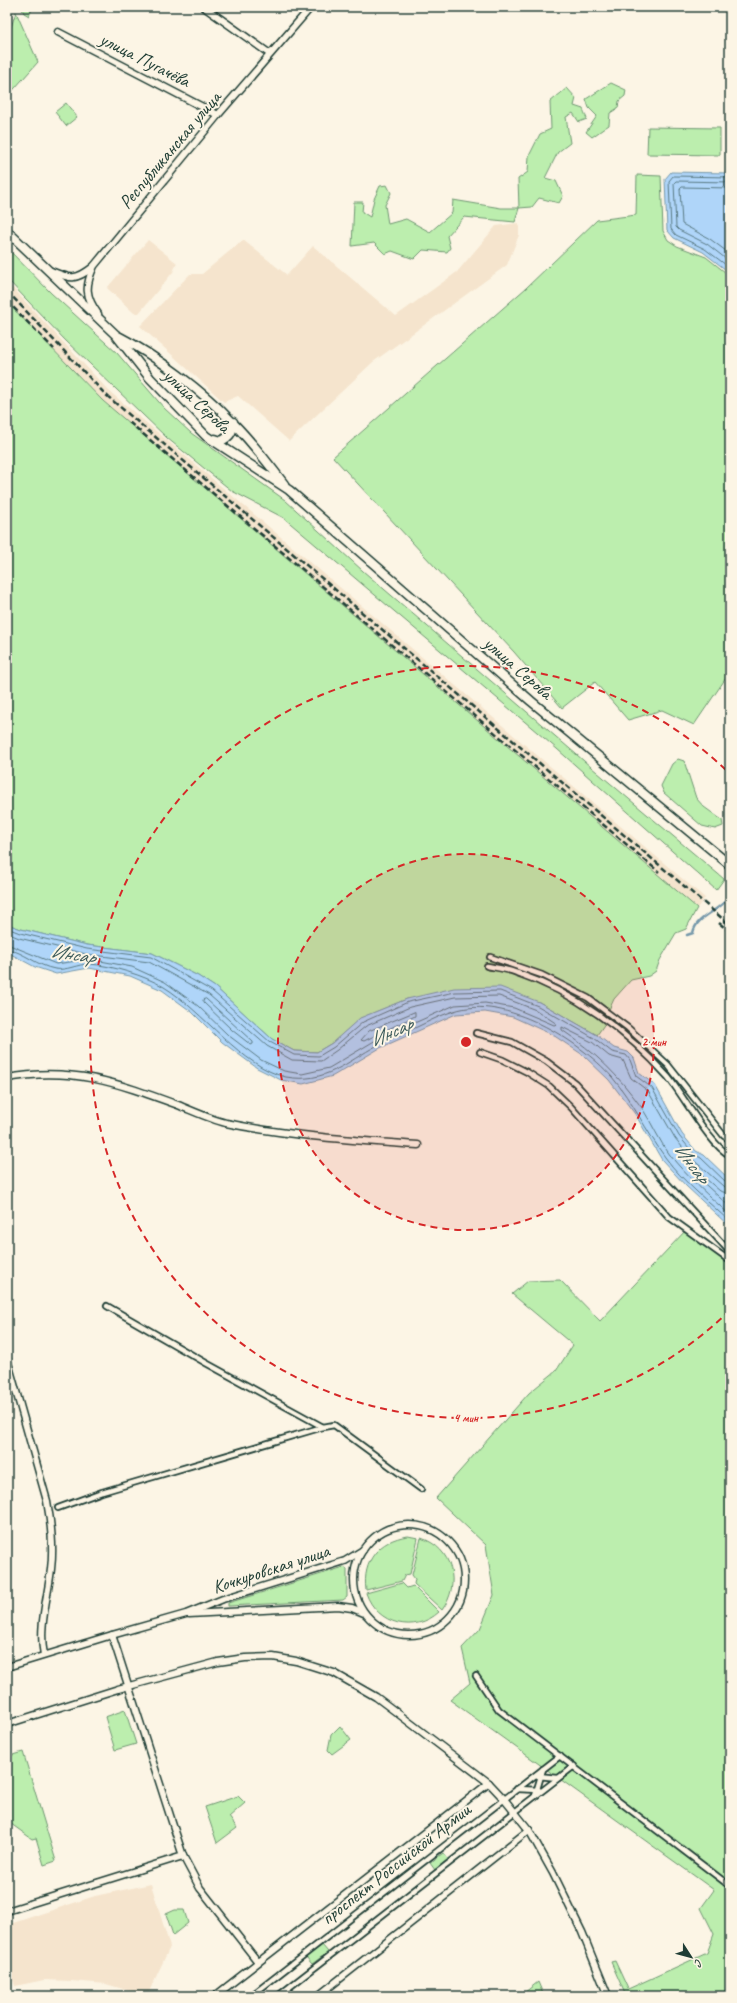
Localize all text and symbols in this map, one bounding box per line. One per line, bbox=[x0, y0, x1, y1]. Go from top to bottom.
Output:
street label: улица Пугачёва bbox=[95, 27, 196, 94]
street label: Республиканская улица bbox=[114, 84, 228, 214]
street label: улица Серова bbox=[157, 363, 237, 440]
street label: улица Серова bbox=[478, 631, 559, 706]
water label: Инсар bbox=[49, 938, 99, 970]
water label: Инсар bbox=[366, 1011, 418, 1052]
text: 2 мин bbox=[642, 1034, 667, 1050]
centre of rings bbox=[459, 1035, 473, 1049]
water label: Инсар bbox=[669, 1138, 717, 1190]
text: 4 мин bbox=[454, 1410, 479, 1426]
street label: Кочкуровская улица bbox=[210, 1538, 334, 1599]
street label: проспект Российской Армии bbox=[316, 1797, 477, 1930]
north arrow bbox=[671, 1937, 711, 1977]
text: С bbox=[691, 1957, 706, 1970]

